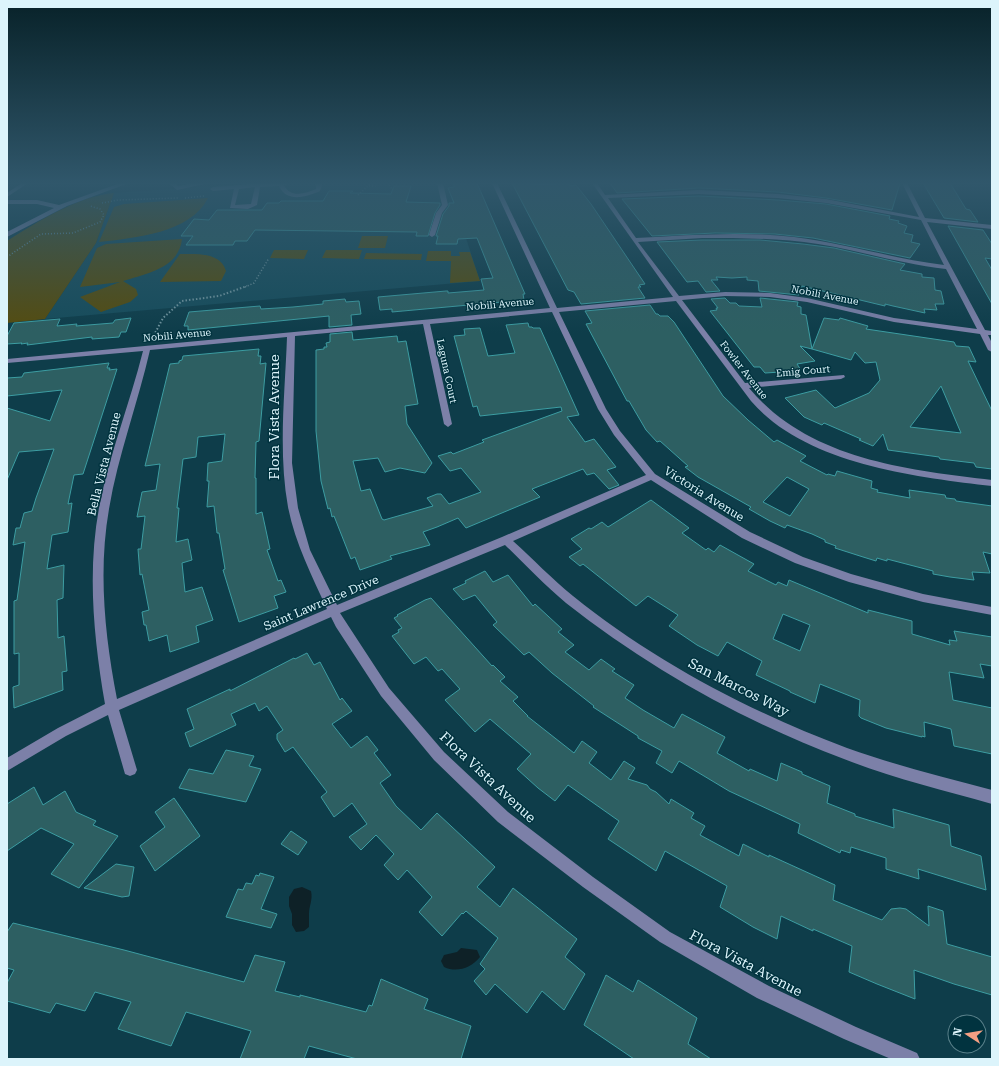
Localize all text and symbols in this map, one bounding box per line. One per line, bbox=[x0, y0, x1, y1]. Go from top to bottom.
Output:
street label: Nobili Avenue bbox=[790, 283, 860, 307]
street label: Nobili Avenue bbox=[465, 295, 535, 312]
street label: Nobili Avenue bbox=[142, 326, 212, 343]
street label: Laguna Court bbox=[435, 338, 459, 404]
street label: Fowler Avenue bbox=[718, 339, 770, 402]
street label: Flora Vista Avenue bbox=[266, 354, 282, 480]
street label: Emig Court bbox=[775, 363, 831, 379]
street label: Bella Vista Avenue bbox=[84, 410, 124, 517]
street label: Victoria Avenue bbox=[661, 464, 747, 525]
street label: Saint Lawrence Drive bbox=[261, 572, 381, 634]
street label: San Marcos Way bbox=[686, 655, 793, 720]
street label: Flora Vista Avenue bbox=[437, 728, 540, 826]
street label: Flora Vista Avenue bbox=[687, 926, 805, 1000]
north arrow bbox=[947, 1014, 987, 1054]
text: N bbox=[950, 1026, 965, 1038]

